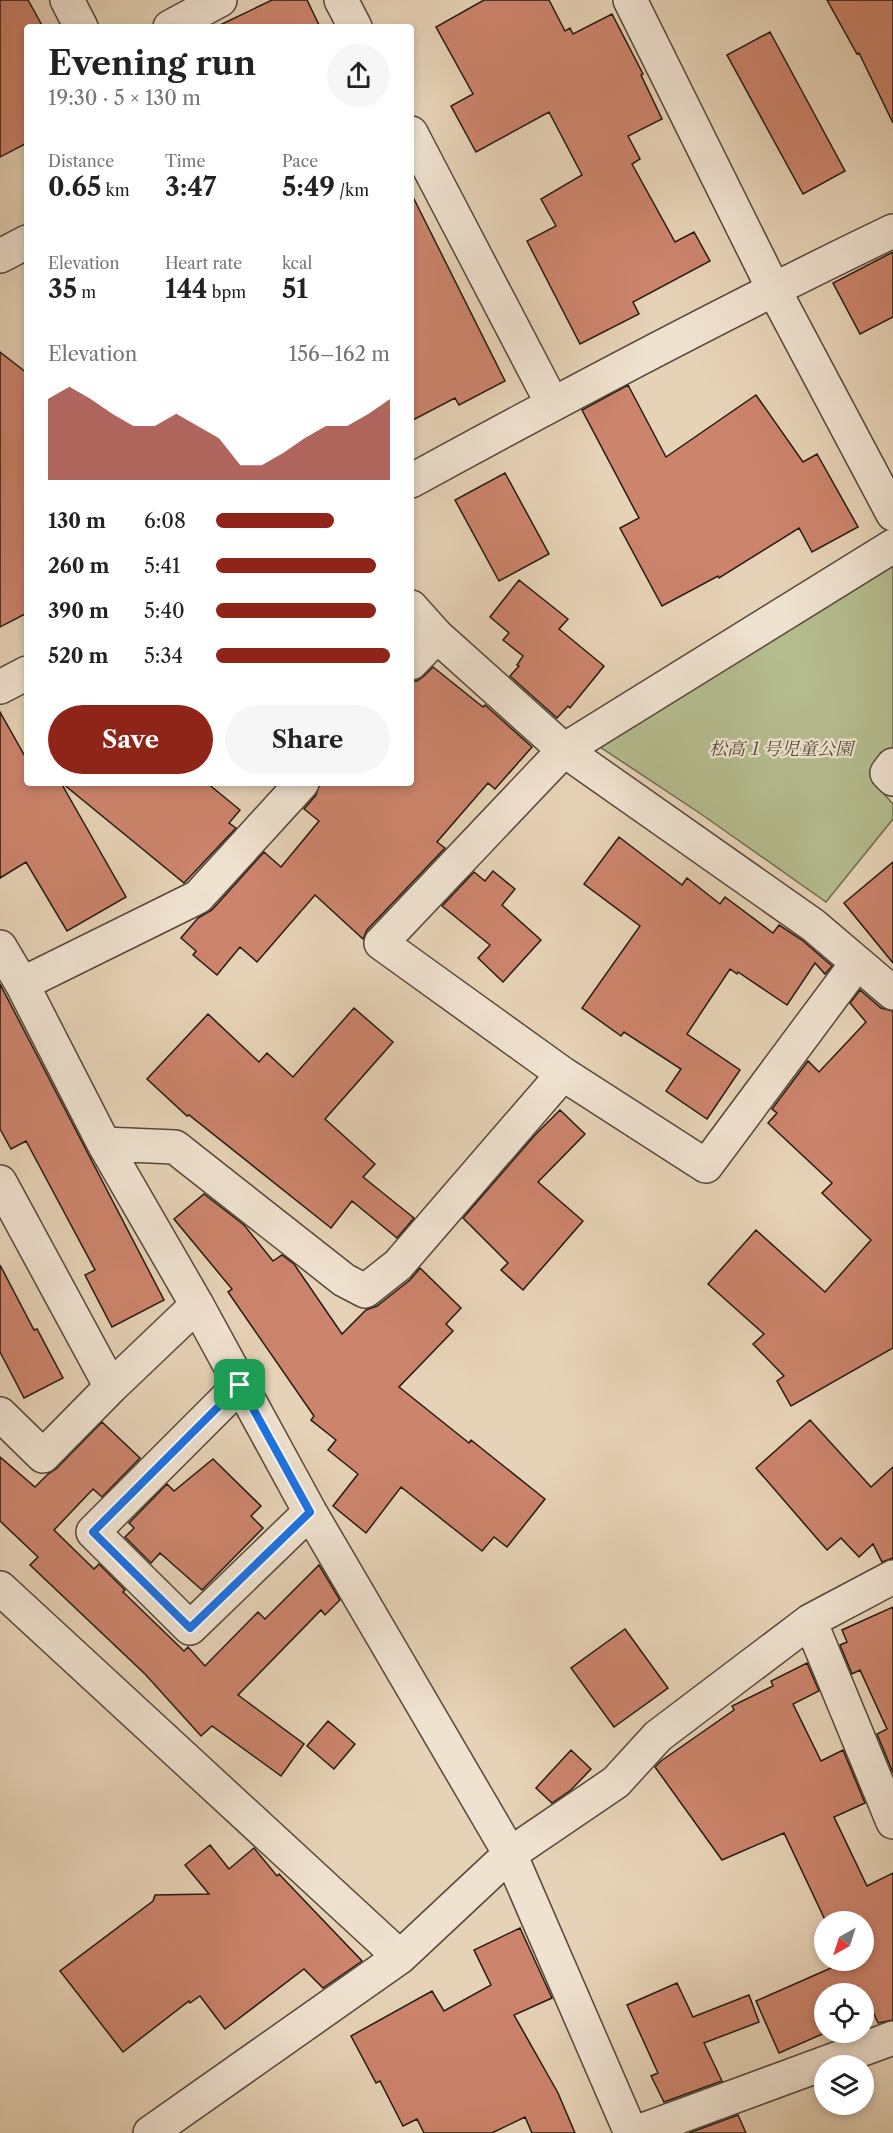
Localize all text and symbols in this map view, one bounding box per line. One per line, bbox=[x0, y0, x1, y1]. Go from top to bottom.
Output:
text: Evening run bbox=[48, 43, 256, 84]
button: share bbox=[327, 44, 390, 107]
text: 19:30 · 5 × 130 m bbox=[48, 86, 201, 110]
text: Distance bbox=[48, 151, 114, 171]
text: Time bbox=[165, 151, 205, 171]
text: Pace bbox=[282, 151, 318, 171]
text: 0.65 bbox=[48, 171, 101, 203]
text: 3:47 bbox=[165, 171, 216, 203]
text: 5:49 bbox=[282, 171, 335, 203]
text: km bbox=[101, 180, 130, 200]
text: /km bbox=[335, 180, 369, 200]
text: Elevation bbox=[48, 253, 119, 273]
text: Heart rate bbox=[165, 253, 242, 273]
text: kcal bbox=[282, 253, 312, 273]
text: 35 bbox=[48, 273, 77, 305]
text: 144 bbox=[165, 273, 208, 305]
text: 51 bbox=[282, 273, 308, 305]
text: m bbox=[77, 282, 96, 302]
text: bpm bbox=[208, 282, 246, 302]
text: Elevation bbox=[48, 342, 137, 366]
text: 156–162 m bbox=[289, 342, 390, 366]
text: 130 m bbox=[48, 509, 106, 533]
text: 6:08 bbox=[144, 509, 186, 533]
text: 260 m bbox=[48, 554, 109, 578]
text: 5:41 bbox=[144, 554, 180, 578]
text: 390 m bbox=[48, 599, 109, 623]
text: 5:40 bbox=[144, 599, 185, 623]
text: 520 m bbox=[48, 644, 109, 668]
text: 5:34 bbox=[144, 644, 183, 668]
button: Save bbox=[48, 705, 213, 774]
button: Share bbox=[225, 705, 390, 774]
park label: 松高１号児童公園 bbox=[709, 738, 856, 760]
pin bbox=[214, 1359, 265, 1410]
icon: arrive bbox=[223, 1368, 256, 1401]
north arrow bbox=[814, 1911, 874, 1971]
map controls bbox=[814, 1911, 874, 2115]
button: locate bbox=[814, 1983, 874, 2043]
button: layers bbox=[814, 2055, 874, 2115]

